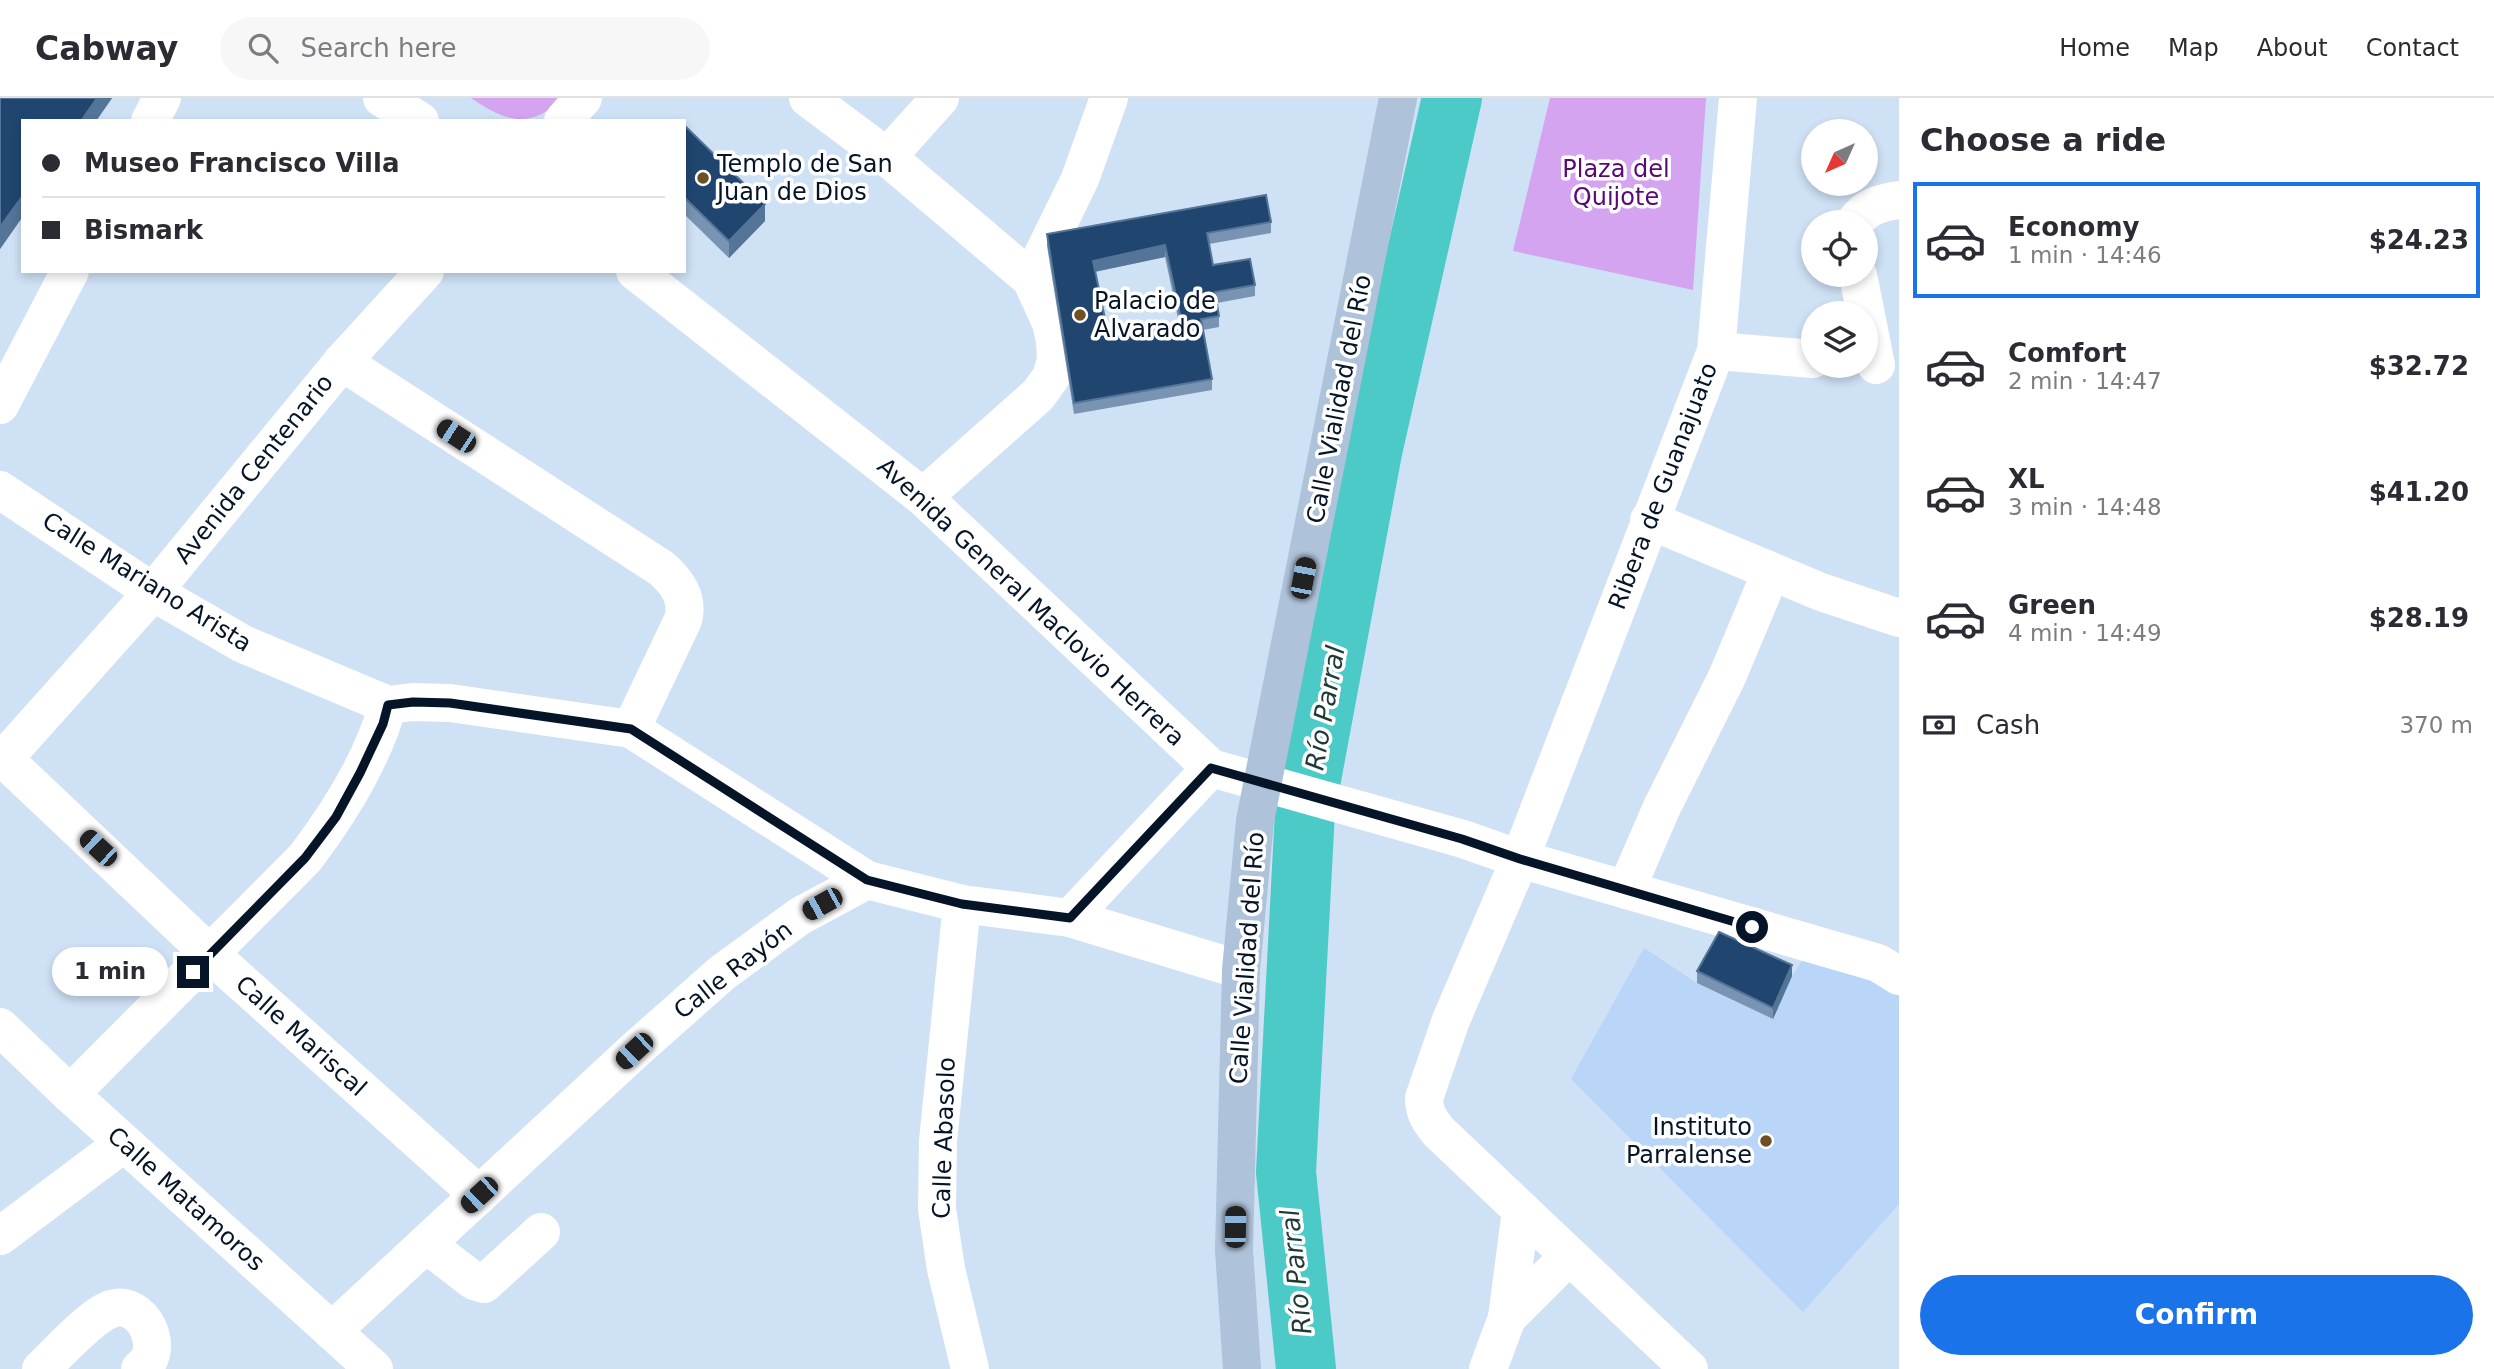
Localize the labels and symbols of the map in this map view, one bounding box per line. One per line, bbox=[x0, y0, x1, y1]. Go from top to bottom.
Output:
north arrow bbox=[1801, 119, 1878, 196]
place label: Templo de San Juan de Dios bbox=[715, 150, 893, 206]
park label: Plaza del Quijote bbox=[1562, 155, 1670, 211]
marker: Templo de San Juan de Dios bbox=[695, 170, 711, 186]
street label: Calle Vialidad del Río bbox=[1301, 272, 1377, 526]
place label: Palacio de Alvarado bbox=[1094, 287, 1216, 343]
marker: Palacio de Alvarado bbox=[1072, 307, 1088, 323]
street label: Ribera de Guanajuato bbox=[1603, 359, 1723, 613]
street label: Avenida Centenario bbox=[169, 369, 339, 569]
car bbox=[433, 416, 480, 456]
street label: Avenida General Maclovio Herrera bbox=[872, 452, 1190, 752]
street label: Calle Mariano Arista bbox=[37, 506, 257, 658]
car bbox=[1289, 555, 1318, 601]
water label: Río Parral bbox=[1299, 643, 1351, 772]
car bbox=[76, 826, 121, 870]
street label: Calle Vialidad del Río bbox=[1224, 831, 1270, 1085]
car bbox=[799, 885, 846, 923]
route start bbox=[1736, 911, 1768, 943]
street label: Calle Rayón bbox=[668, 915, 798, 1025]
callout: 1 min bbox=[53, 948, 168, 996]
route end bbox=[177, 956, 209, 988]
street label: Calle Mariscal bbox=[230, 970, 372, 1102]
car bbox=[612, 1029, 657, 1073]
street label: Calle Abasolo bbox=[927, 1057, 961, 1219]
place label: Instituto Parralense bbox=[1626, 1113, 1752, 1169]
street label: Calle Matamoros bbox=[102, 1121, 270, 1277]
marker: Instituto Parralense bbox=[1758, 1133, 1774, 1149]
car bbox=[457, 1173, 502, 1217]
car bbox=[1225, 1206, 1246, 1248]
water label: Río Parral bbox=[1274, 1207, 1317, 1336]

